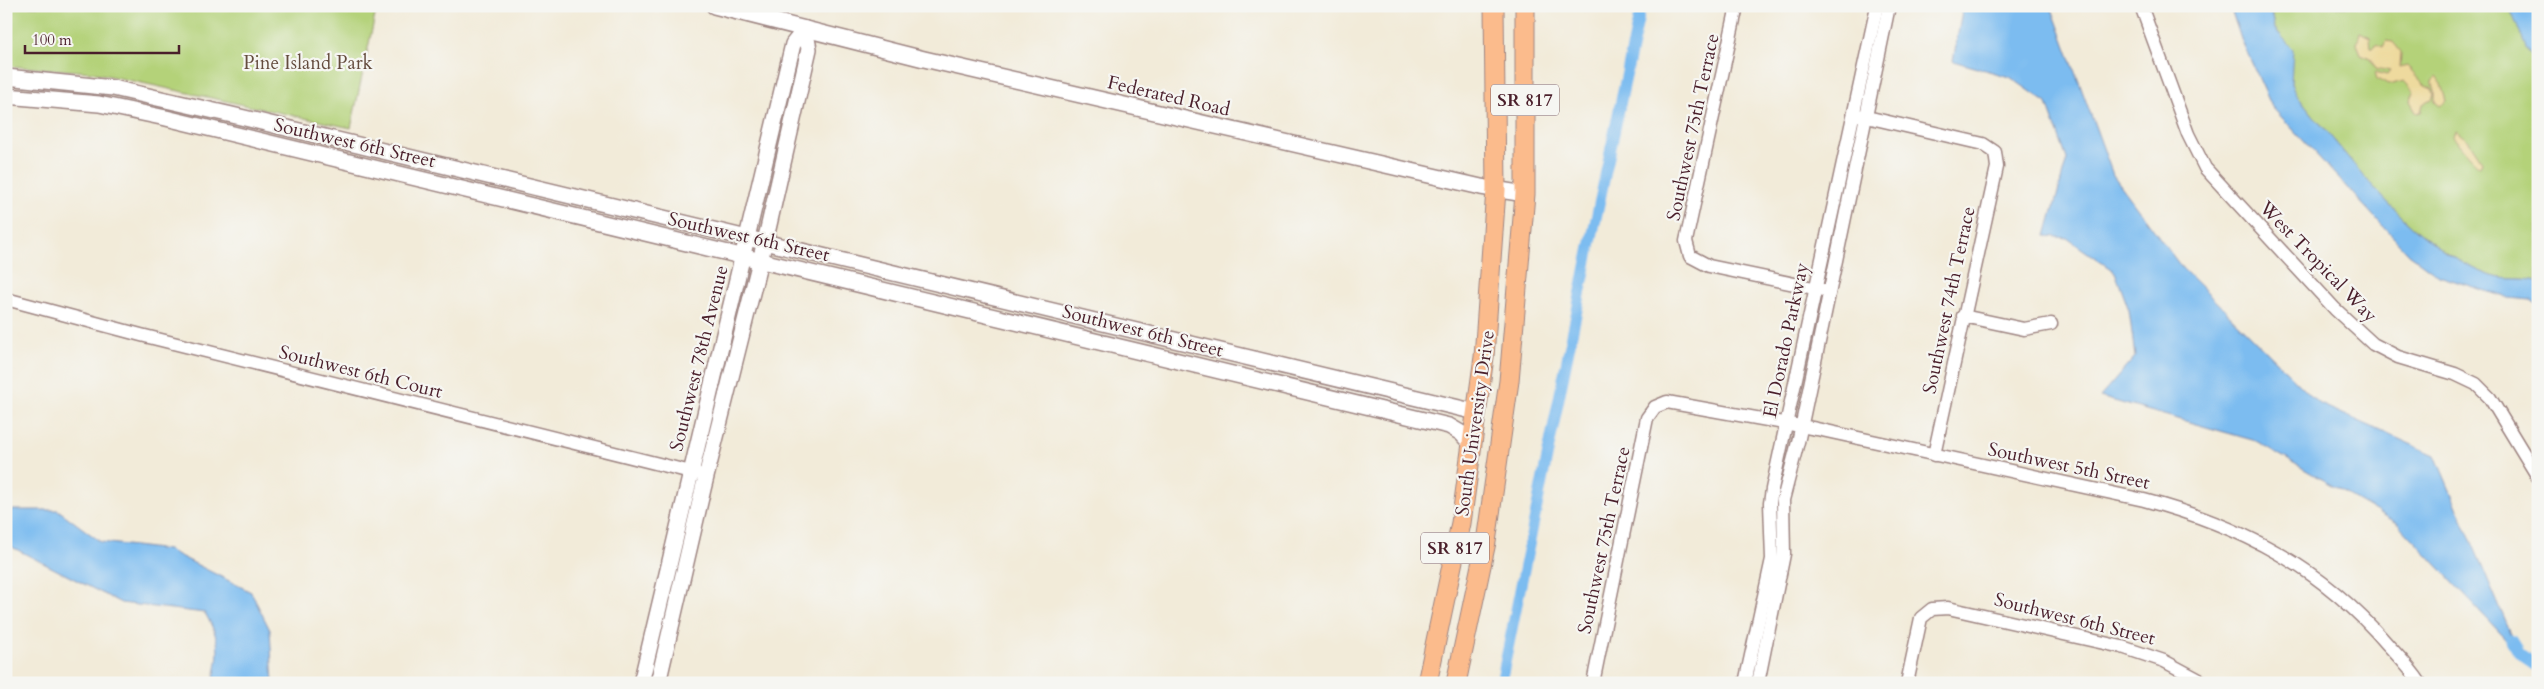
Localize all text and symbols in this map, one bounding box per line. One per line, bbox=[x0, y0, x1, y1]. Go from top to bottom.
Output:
scale bar bbox=[25, 22, 179, 54]
text: 100 m bbox=[32, 30, 72, 50]
street label: Southwest 75th Terrace bbox=[1660, 31, 1726, 223]
park label: Pine Island Park bbox=[243, 50, 374, 76]
street label: Federated Road bbox=[1105, 69, 1233, 123]
road number: SR 817 bbox=[1491, 84, 1559, 116]
street label: Southwest 6th Street bbox=[271, 112, 438, 174]
street label: West Tropical Way bbox=[2253, 194, 2383, 328]
street label: Southwest 74th Terrace bbox=[1916, 204, 1982, 396]
street label: Southwest 6th Street bbox=[665, 206, 832, 268]
street label: El Dorado Parkway bbox=[1757, 260, 1815, 420]
street label: Southwest 78th Avenue bbox=[663, 263, 735, 454]
street label: Southwest 6th Street bbox=[1060, 298, 1226, 364]
street label: South University Drive bbox=[1449, 329, 1501, 518]
street label: Southwest 6th Court bbox=[276, 339, 445, 405]
street label: Southwest 5th Street bbox=[1985, 436, 2152, 496]
street label: Southwest 75th Terrace bbox=[1571, 444, 1637, 636]
road number: SR 817 bbox=[1421, 532, 1489, 564]
street label: Southwest 6th Street bbox=[1992, 586, 2158, 652]

